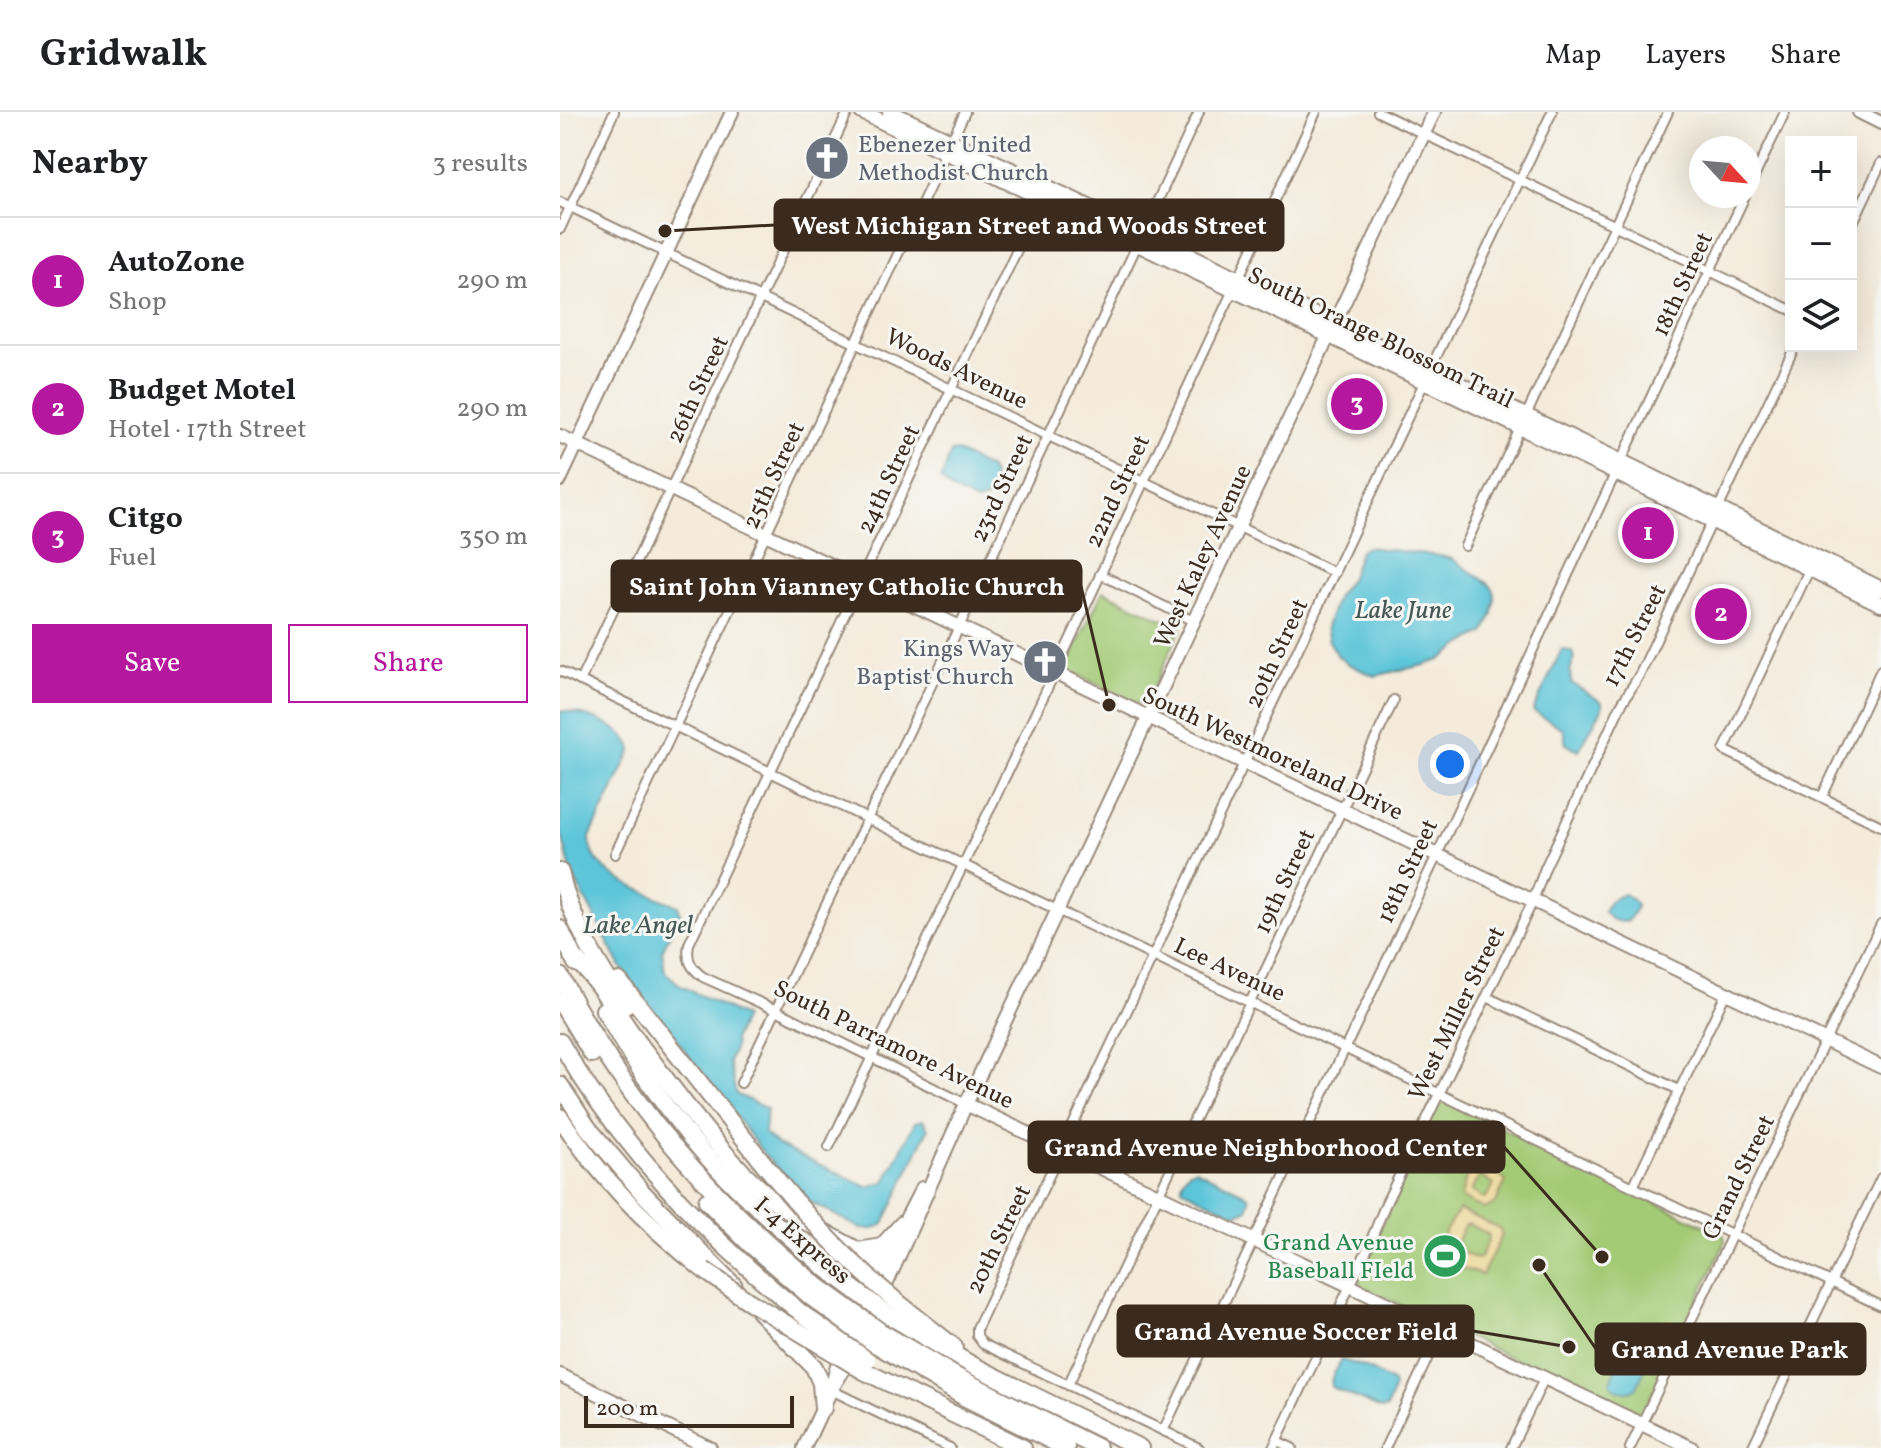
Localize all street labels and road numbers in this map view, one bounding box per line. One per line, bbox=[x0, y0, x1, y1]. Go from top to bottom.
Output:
street label: 18th Street bbox=[1645, 227, 1723, 343]
street label: South Orange Blossom Trail bbox=[1241, 259, 1519, 418]
street label: Woods Avenue bbox=[879, 321, 1033, 419]
street label: 26th Street bbox=[659, 330, 739, 449]
street label: 25th Street bbox=[735, 417, 814, 535]
street label: 24th Street bbox=[850, 420, 930, 540]
street label: 23rd Street bbox=[963, 429, 1043, 548]
street label: 22nd Street bbox=[1078, 430, 1160, 554]
street label: West Kaley Avenue bbox=[1146, 459, 1261, 654]
street label: 17th Street bbox=[1595, 579, 1676, 693]
street label: 20th Street bbox=[1238, 593, 1318, 714]
street label: South Westmoreland Drive bbox=[1136, 679, 1408, 830]
street label: 18th Street bbox=[1370, 814, 1448, 930]
street label: 19th Street bbox=[1247, 824, 1325, 940]
street label: West Miller Street bbox=[1401, 921, 1515, 1107]
street label: Lee Avenue bbox=[1168, 930, 1290, 1011]
street label: South Parramore Avenue bbox=[767, 973, 1019, 1119]
street label: Grand Street bbox=[1695, 1110, 1785, 1246]
street label: 20th Street bbox=[959, 1180, 1041, 1300]
street label: I-4 Express bbox=[746, 1190, 858, 1293]

